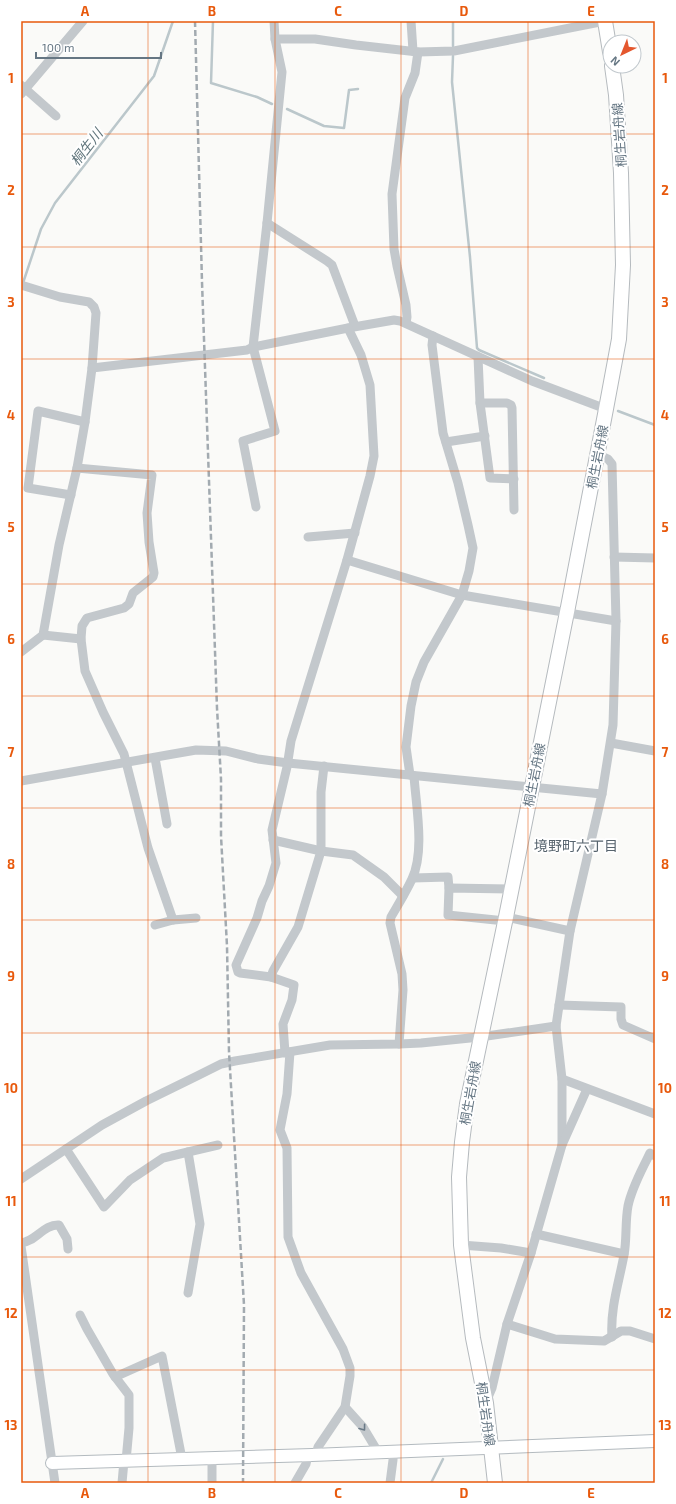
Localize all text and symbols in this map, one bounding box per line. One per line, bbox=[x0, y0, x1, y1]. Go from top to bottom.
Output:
text: A bbox=[81, 3, 90, 19]
text: B bbox=[208, 3, 216, 19]
text: C bbox=[334, 3, 342, 19]
text: D bbox=[460, 3, 469, 19]
text: E bbox=[587, 3, 595, 19]
scale bar bbox=[36, 34, 161, 60]
north arrow bbox=[602, 34, 642, 74]
text: 100 m bbox=[42, 40, 74, 54]
text: N bbox=[607, 54, 622, 69]
text: 1 bbox=[8, 70, 14, 86]
text: 1 bbox=[662, 70, 668, 86]
street label: 桐生岩舟線 bbox=[609, 102, 629, 168]
water label: 桐生川 bbox=[66, 124, 107, 169]
text: 2 bbox=[7, 182, 15, 198]
text: 2 bbox=[661, 182, 669, 198]
text: 3 bbox=[7, 294, 15, 310]
text: 3 bbox=[661, 294, 669, 310]
text: 4 bbox=[7, 407, 15, 423]
text: 4 bbox=[661, 407, 669, 423]
street label: 桐生岩舟線 bbox=[583, 424, 611, 490]
text: 5 bbox=[7, 519, 15, 535]
text: 5 bbox=[661, 519, 669, 535]
text: 6 bbox=[7, 631, 15, 647]
text: 6 bbox=[661, 631, 669, 647]
street label: 桐生岩舟線 bbox=[520, 742, 548, 808]
text: 7 bbox=[8, 744, 15, 760]
text: 7 bbox=[662, 744, 669, 760]
district label: 境野町六丁目 bbox=[534, 837, 618, 854]
text: 8 bbox=[7, 856, 15, 872]
text: 8 bbox=[661, 856, 669, 872]
text: 9 bbox=[7, 968, 15, 984]
text: 9 bbox=[661, 968, 669, 984]
street label: 桐生岩舟線 bbox=[456, 1060, 484, 1126]
text: 10 bbox=[4, 1080, 18, 1096]
text: 10 bbox=[658, 1080, 672, 1096]
text: 11 bbox=[5, 1193, 17, 1209]
text: 11 bbox=[659, 1193, 671, 1209]
text: 12 bbox=[4, 1305, 18, 1321]
text: 12 bbox=[658, 1305, 672, 1321]
street label: 桐生岩舟線 bbox=[474, 1381, 498, 1447]
text: 13 bbox=[5, 1417, 18, 1433]
text: 13 bbox=[659, 1417, 672, 1433]
one-way arrow bbox=[358, 1424, 365, 1431]
text: A bbox=[81, 1485, 90, 1501]
text: B bbox=[208, 1485, 216, 1501]
text: C bbox=[334, 1485, 342, 1501]
text: D bbox=[460, 1485, 469, 1501]
text: E bbox=[587, 1485, 595, 1501]

